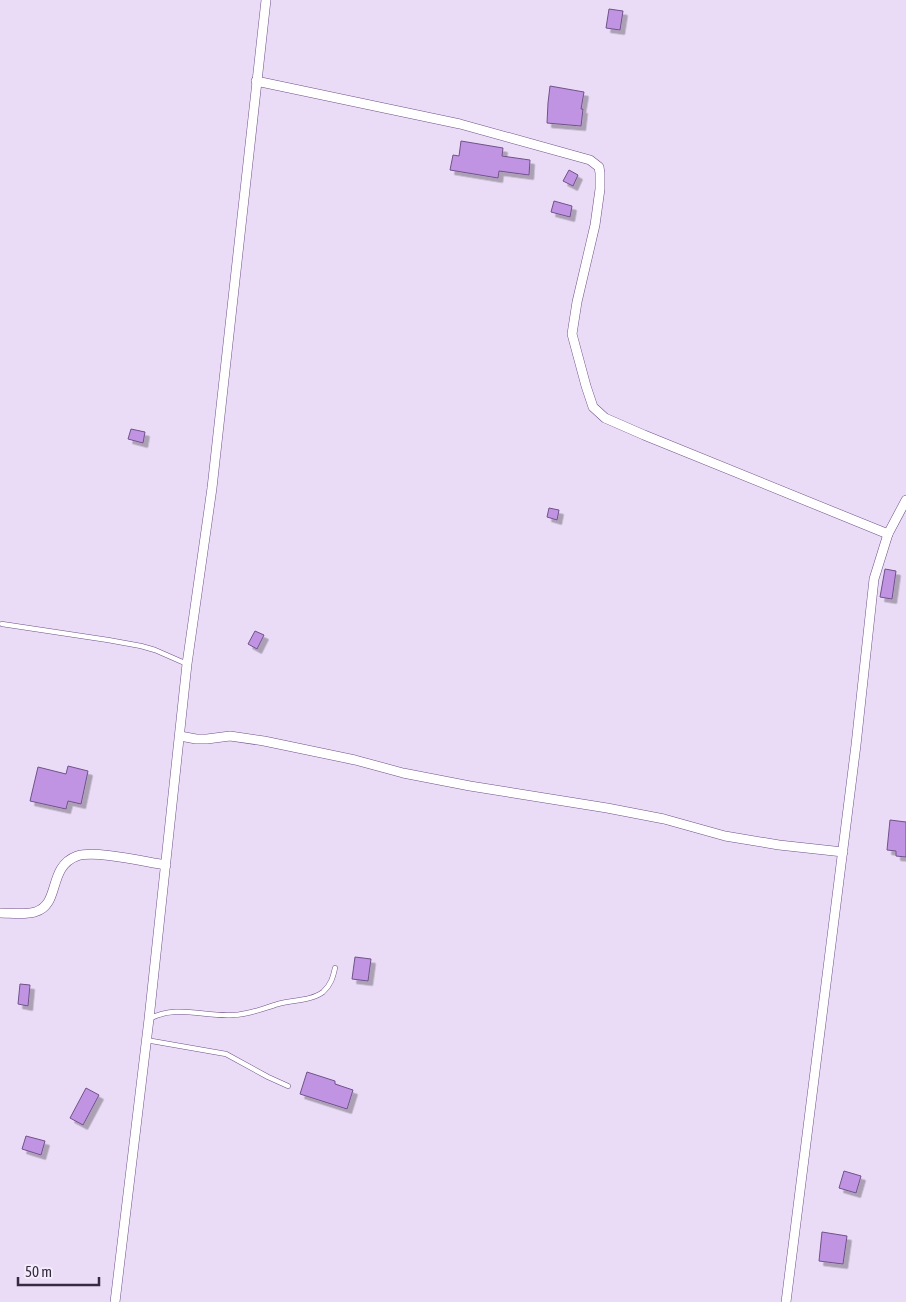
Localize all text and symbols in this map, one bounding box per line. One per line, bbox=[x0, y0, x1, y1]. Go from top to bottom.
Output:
scale bar bbox=[18, 1254, 99, 1286]
text: 50 m bbox=[25, 1263, 52, 1280]

